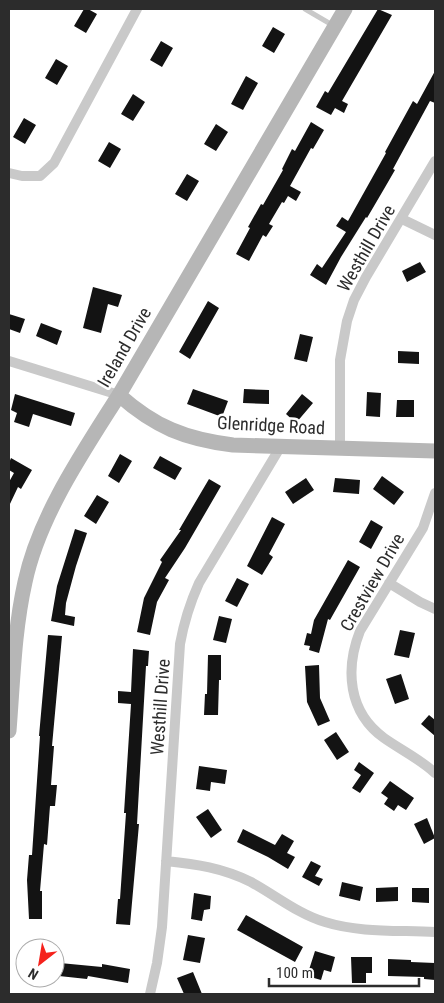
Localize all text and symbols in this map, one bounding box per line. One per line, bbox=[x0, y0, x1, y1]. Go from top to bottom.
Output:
street label: Westhill Drive bbox=[333, 201, 399, 295]
street label: Ireland Drive bbox=[93, 303, 155, 391]
street label: Glenridge Road bbox=[216, 412, 326, 438]
street label: Crestview Drive bbox=[336, 529, 408, 635]
street label: Westhill Drive bbox=[146, 658, 174, 756]
north arrow bbox=[15, 938, 65, 988]
scale bar bbox=[269, 956, 419, 988]
text: 100 m bbox=[276, 964, 313, 982]
text: N bbox=[26, 965, 41, 983]

